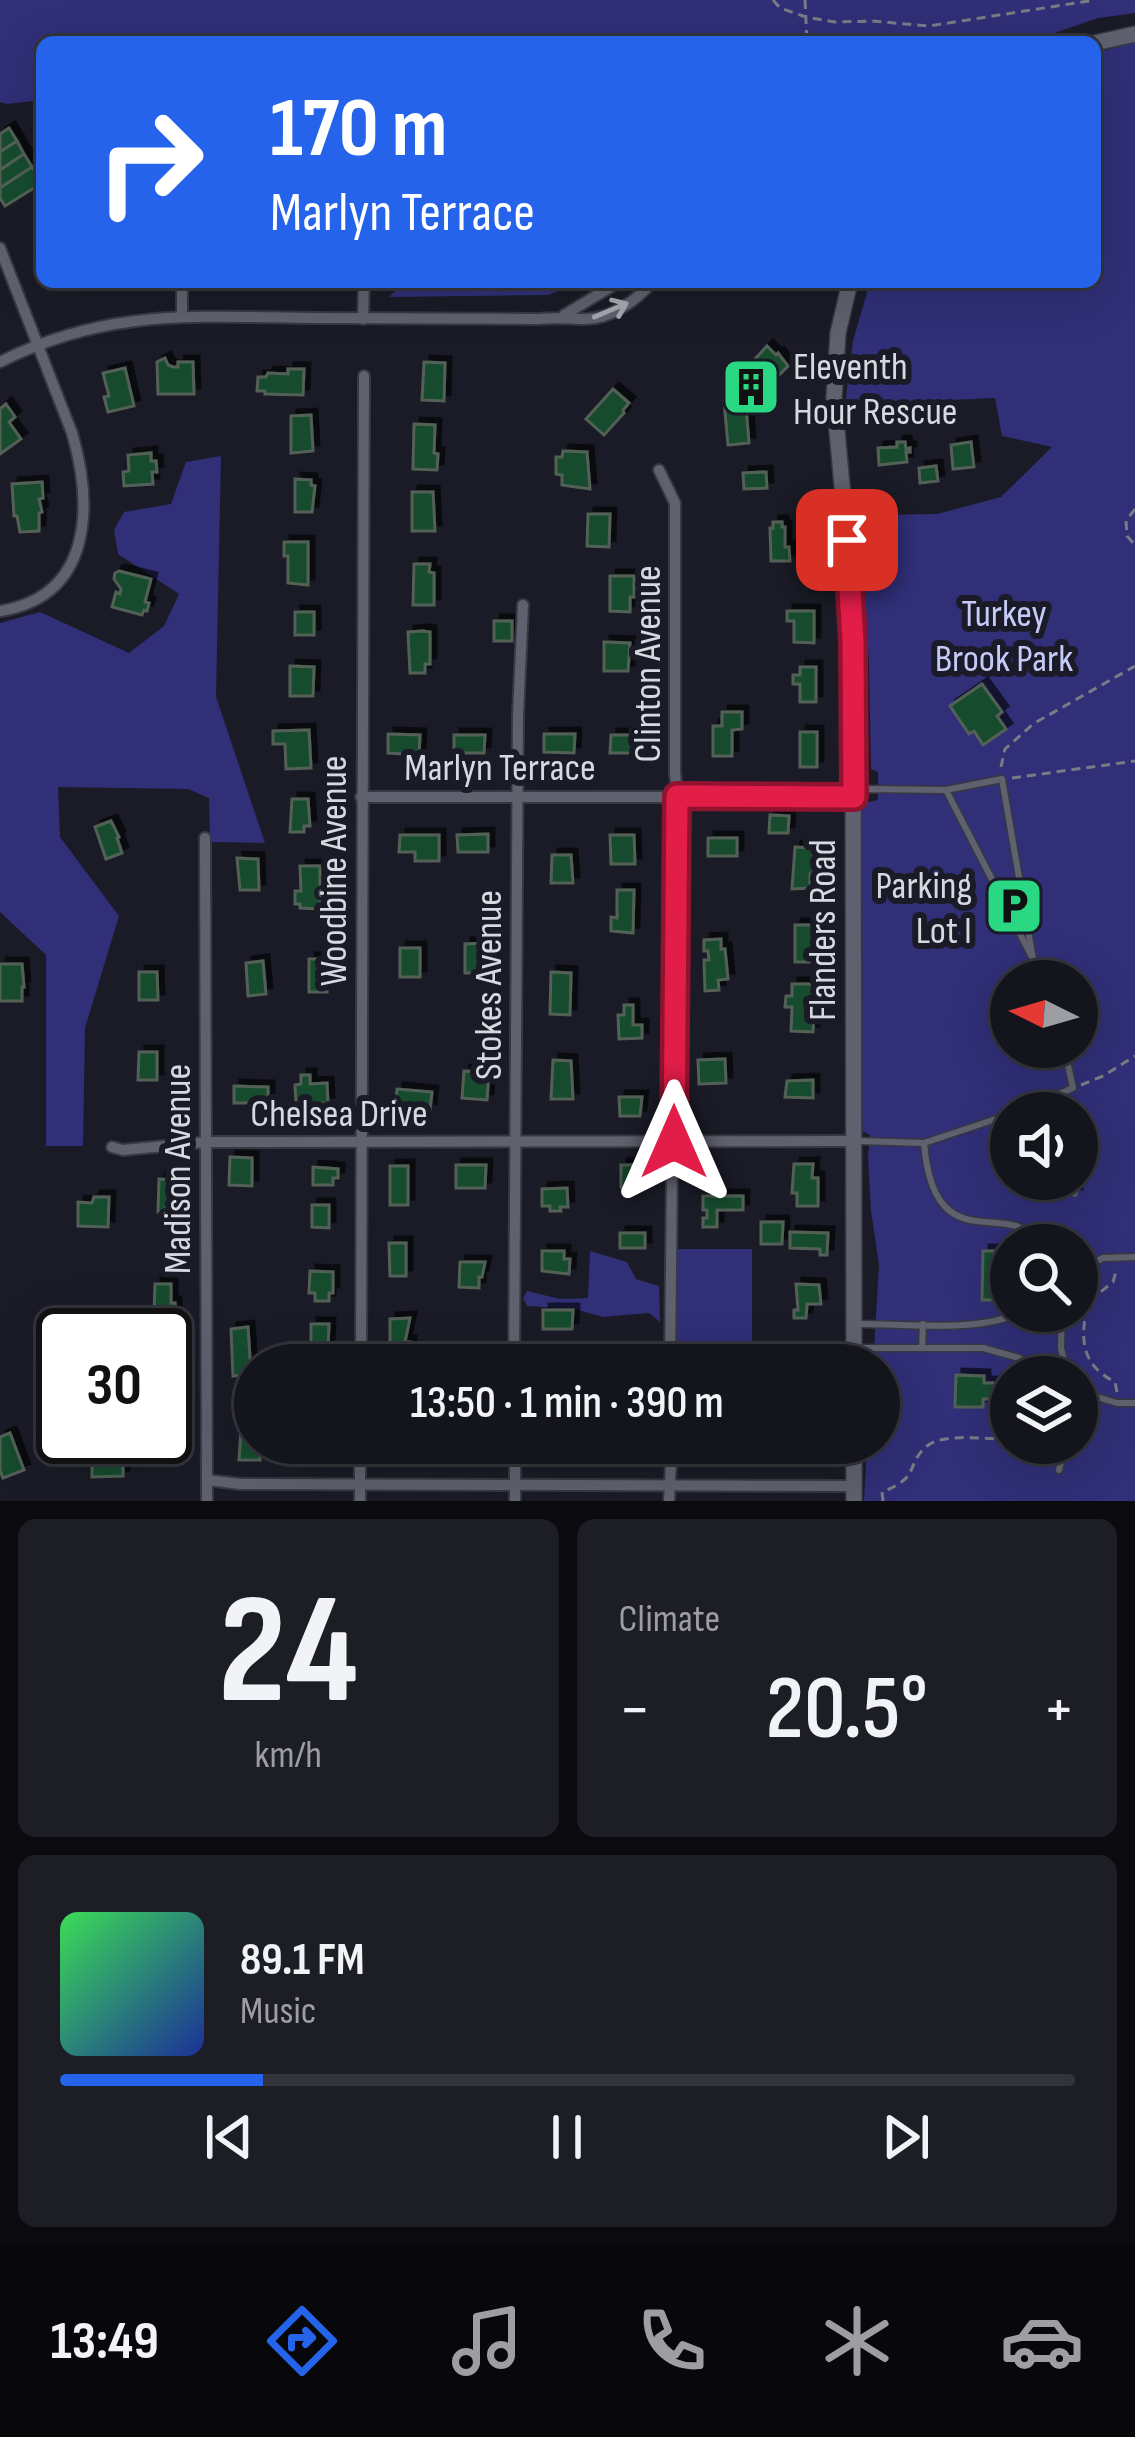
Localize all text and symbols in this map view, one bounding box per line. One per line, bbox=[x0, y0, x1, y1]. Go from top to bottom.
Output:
text: 170 m bbox=[270, 79, 447, 180]
icon: right bbox=[72, 84, 228, 240]
text: Marlyn Terrace bbox=[270, 181, 535, 246]
one-way arrow bbox=[592, 298, 628, 320]
place label: Eleventh Hour Rescue bbox=[793, 344, 958, 436]
building icon: Eleventh Hour Rescue bbox=[720, 356, 782, 418]
pin bbox=[796, 489, 898, 591]
icon: arrive bbox=[814, 507, 880, 573]
street label: Clinton Avenue bbox=[625, 565, 672, 763]
park label: Turkey Brook Park bbox=[935, 591, 1073, 683]
street label: Marlyn Terrace bbox=[404, 745, 596, 792]
street label: Woodbine Avenue bbox=[311, 756, 358, 986]
street label: Flanders Road bbox=[800, 839, 847, 1021]
place label: Parking Lot I bbox=[875, 863, 972, 955]
parking icon: Parking Lot I bbox=[983, 875, 1045, 937]
street label: Stokes Avenue bbox=[466, 890, 513, 1080]
north arrow bbox=[990, 960, 1098, 1068]
map controls bbox=[990, 960, 1098, 1464]
street label: Madison Avenue bbox=[155, 1064, 202, 1274]
position arrow bbox=[611, 1079, 737, 1205]
street label: Chelsea Drive bbox=[250, 1091, 428, 1138]
button: sound bbox=[990, 1092, 1098, 1200]
button: search bbox=[990, 1224, 1098, 1332]
speed limit sign: 30 bbox=[36, 1308, 192, 1464]
button: layers bbox=[990, 1356, 1098, 1464]
text: 13:50 · 1 min · 390 m bbox=[410, 1376, 724, 1431]
text: 24 bbox=[218, 1560, 358, 1747]
text: Climate bbox=[619, 1596, 720, 1643]
text: 20.5° bbox=[766, 1656, 928, 1764]
text: − bbox=[619, 1671, 651, 1750]
text: + bbox=[1043, 1671, 1075, 1750]
text: km/h bbox=[255, 1732, 322, 1779]
text: 89.1 FM bbox=[240, 1933, 364, 1988]
text: Music bbox=[240, 1988, 316, 2035]
icon: previous bbox=[196, 2104, 262, 2170]
icon: pause bbox=[534, 2104, 600, 2170]
icon: next bbox=[873, 2104, 939, 2170]
icon: directions bbox=[260, 2299, 344, 2383]
icon: music bbox=[445, 2299, 529, 2383]
icon: phone bbox=[630, 2299, 714, 2383]
icon: climate bbox=[815, 2299, 899, 2383]
icon: car bbox=[1000, 2299, 1084, 2383]
text: 13:49 bbox=[51, 2309, 159, 2374]

